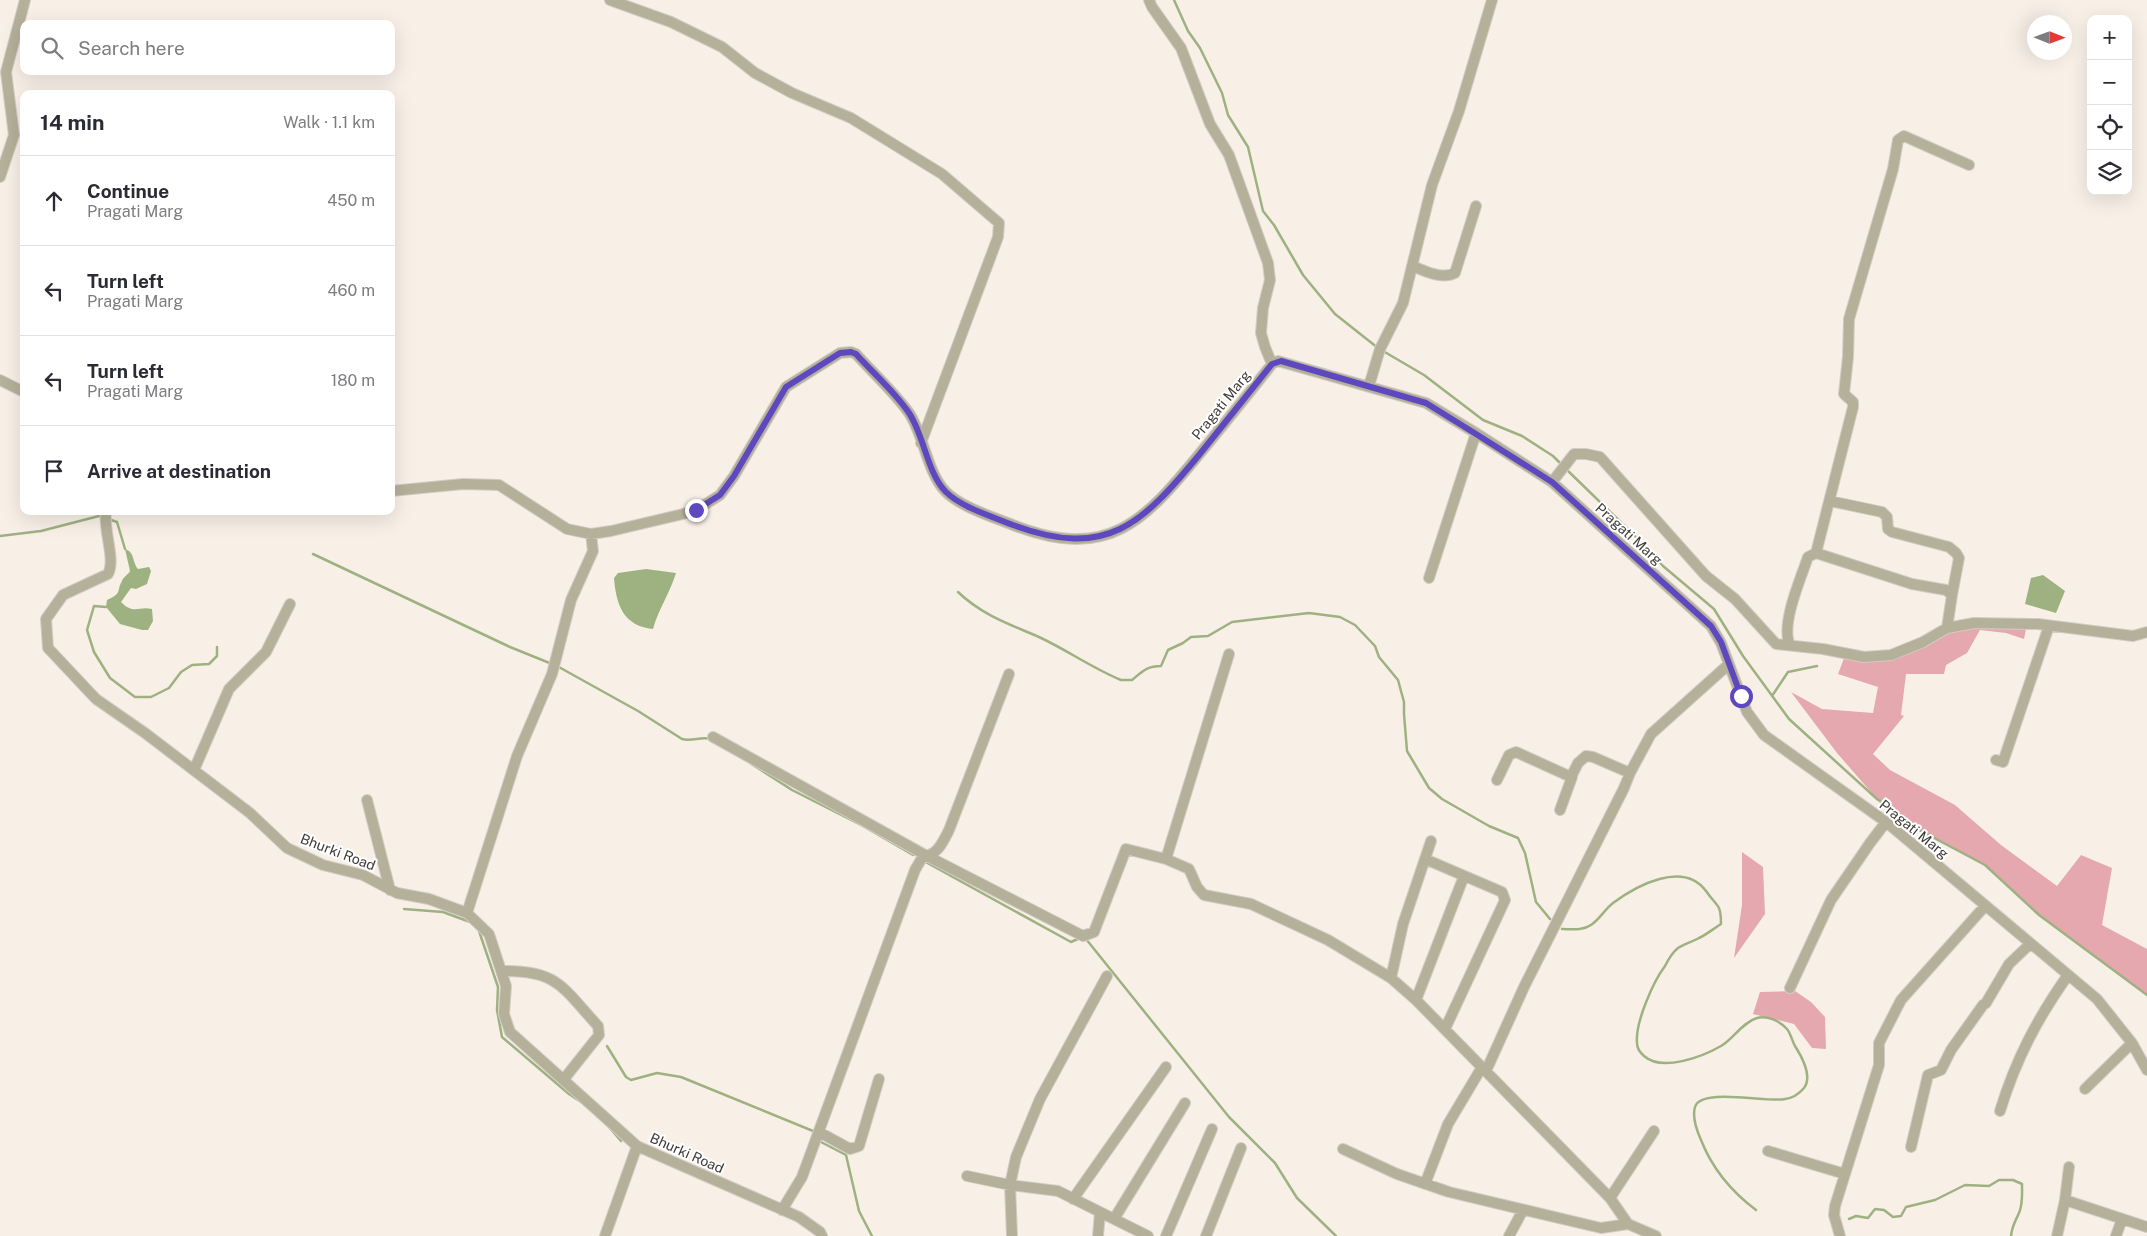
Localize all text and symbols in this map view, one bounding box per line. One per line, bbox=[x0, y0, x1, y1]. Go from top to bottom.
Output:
north arrow bbox=[2027, 15, 2072, 60]
map controls bbox=[2087, 15, 2132, 195]
button: + bbox=[2087, 15, 2132, 60]
search box bbox=[20, 20, 395, 75]
icon: search bbox=[38, 34, 66, 62]
text: Search here bbox=[78, 37, 185, 59]
button: − bbox=[2087, 60, 2132, 105]
button: locate bbox=[2087, 105, 2132, 150]
text: 14 min bbox=[40, 110, 104, 135]
text: Walk · 1.1 km bbox=[283, 113, 375, 132]
button: layers bbox=[2087, 150, 2132, 195]
text: Continue bbox=[87, 180, 169, 202]
icon: ahead bbox=[40, 187, 68, 215]
text: 450 m bbox=[327, 191, 375, 210]
text: Pragati Marg bbox=[87, 202, 183, 221]
text: Turn left bbox=[87, 270, 164, 292]
icon: left bbox=[40, 277, 68, 305]
text: 460 m bbox=[328, 281, 375, 300]
text: Pragati Marg bbox=[87, 292, 183, 311]
text: Turn left bbox=[87, 360, 164, 382]
icon: left bbox=[40, 367, 68, 395]
street label: Pragati Marg bbox=[1188, 367, 1254, 443]
text: 180 m bbox=[331, 371, 375, 390]
text: Pragati Marg bbox=[87, 382, 183, 401]
icon: arrive bbox=[40, 457, 68, 485]
text: Arrive at destination bbox=[87, 460, 271, 482]
route end bbox=[685, 499, 708, 522]
street label: Pragati Marg bbox=[1592, 500, 1666, 568]
route start bbox=[1730, 685, 1753, 708]
street label: Pragati Marg bbox=[1876, 796, 1952, 862]
street label: Bhurki Road bbox=[298, 830, 378, 874]
street label: Bhurki Road bbox=[648, 1130, 726, 1176]

